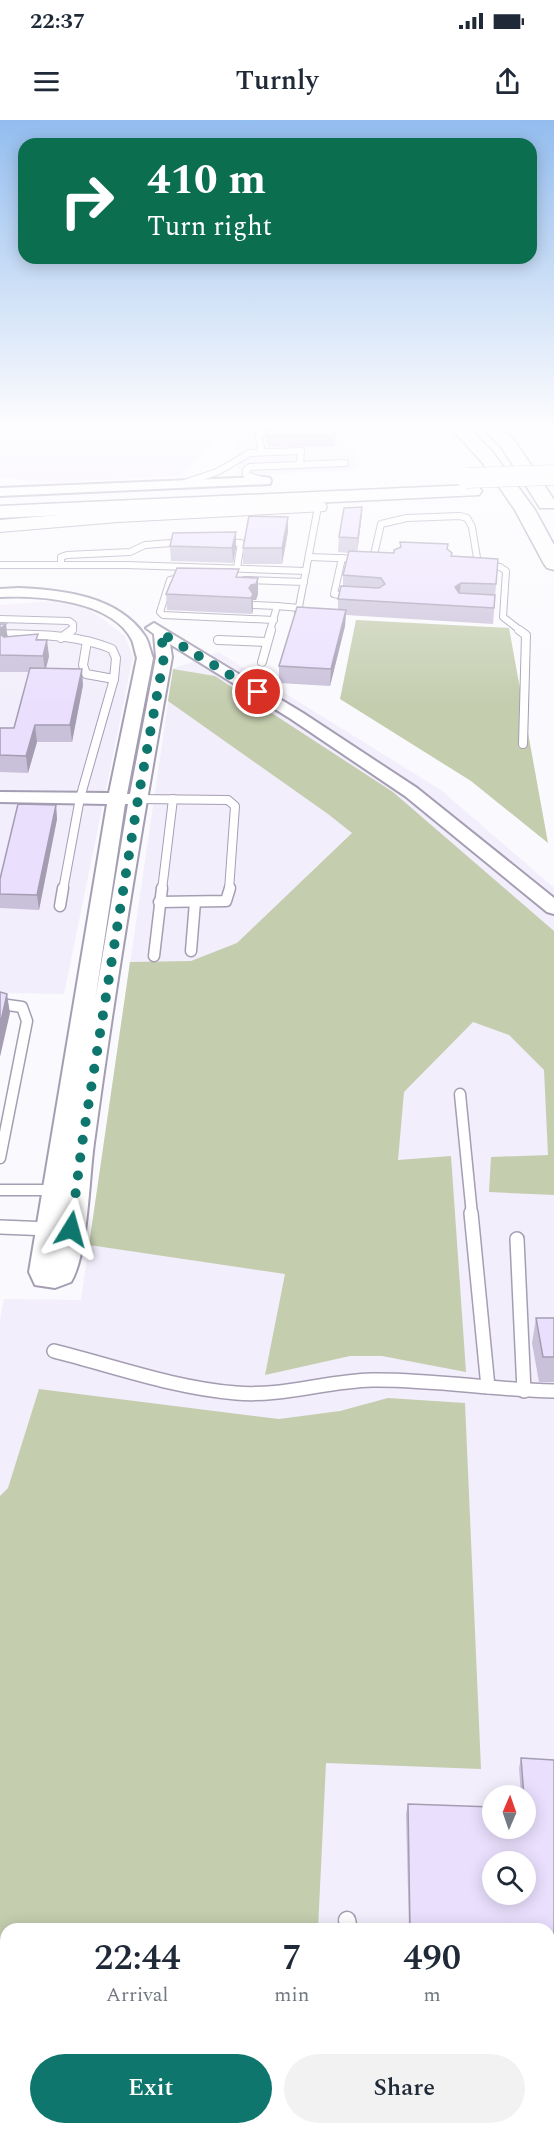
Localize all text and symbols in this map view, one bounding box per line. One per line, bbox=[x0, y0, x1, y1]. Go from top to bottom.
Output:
text: 22:37 bbox=[30, 5, 85, 38]
text: Turnly bbox=[236, 60, 318, 102]
icon: menu bbox=[30, 65, 63, 98]
icon: share bbox=[491, 65, 524, 98]
text: 410 m bbox=[147, 149, 266, 212]
icon: right bbox=[48, 162, 126, 240]
text: Turn right bbox=[147, 206, 272, 248]
pin bbox=[232, 666, 283, 717]
icon: arrive bbox=[241, 675, 274, 708]
position arrow bbox=[39, 1197, 103, 1261]
north arrow bbox=[482, 1785, 536, 1839]
map controls bbox=[482, 1785, 536, 1905]
button: search bbox=[482, 1851, 536, 1905]
text: 22:44 bbox=[94, 1931, 180, 1986]
text: 7 bbox=[282, 1931, 301, 1986]
text: 490 bbox=[403, 1931, 461, 1986]
text: Arrival bbox=[106, 1980, 168, 2010]
text: min bbox=[274, 1980, 309, 2010]
text: m bbox=[424, 1980, 441, 2010]
button: Exit bbox=[30, 2054, 272, 2123]
button: Share bbox=[284, 2054, 525, 2123]

